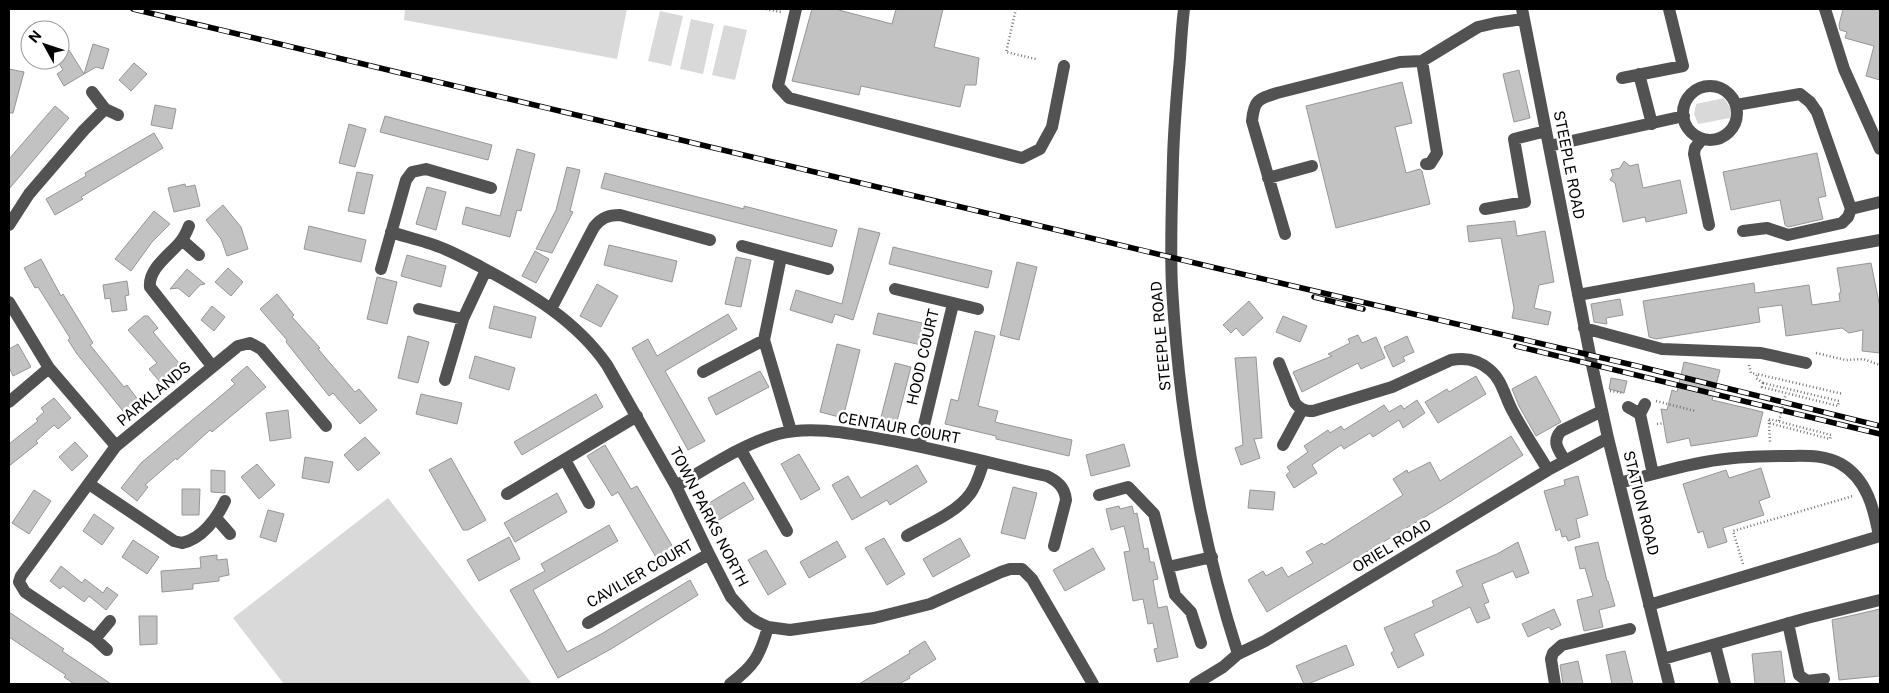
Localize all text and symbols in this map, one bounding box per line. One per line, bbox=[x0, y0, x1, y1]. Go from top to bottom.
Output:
north arrow bbox=[20, 20, 70, 70]
text: N bbox=[25, 27, 45, 46]
street label: STEEPLE ROAD bbox=[1551, 109, 1588, 221]
street label: STEEPLE ROAD bbox=[1147, 280, 1174, 392]
street label: HOOD COURT bbox=[903, 307, 942, 407]
street label: PARKLANDS bbox=[113, 358, 194, 429]
street label: CENTAUR COURT bbox=[837, 408, 961, 447]
street label: TOWN PARKS NORTH bbox=[667, 444, 752, 589]
street label: STATION ROAD bbox=[1620, 449, 1663, 557]
street label: ORIEL ROAD bbox=[1349, 515, 1434, 576]
street label: CAVILIER COURT bbox=[584, 536, 696, 611]

